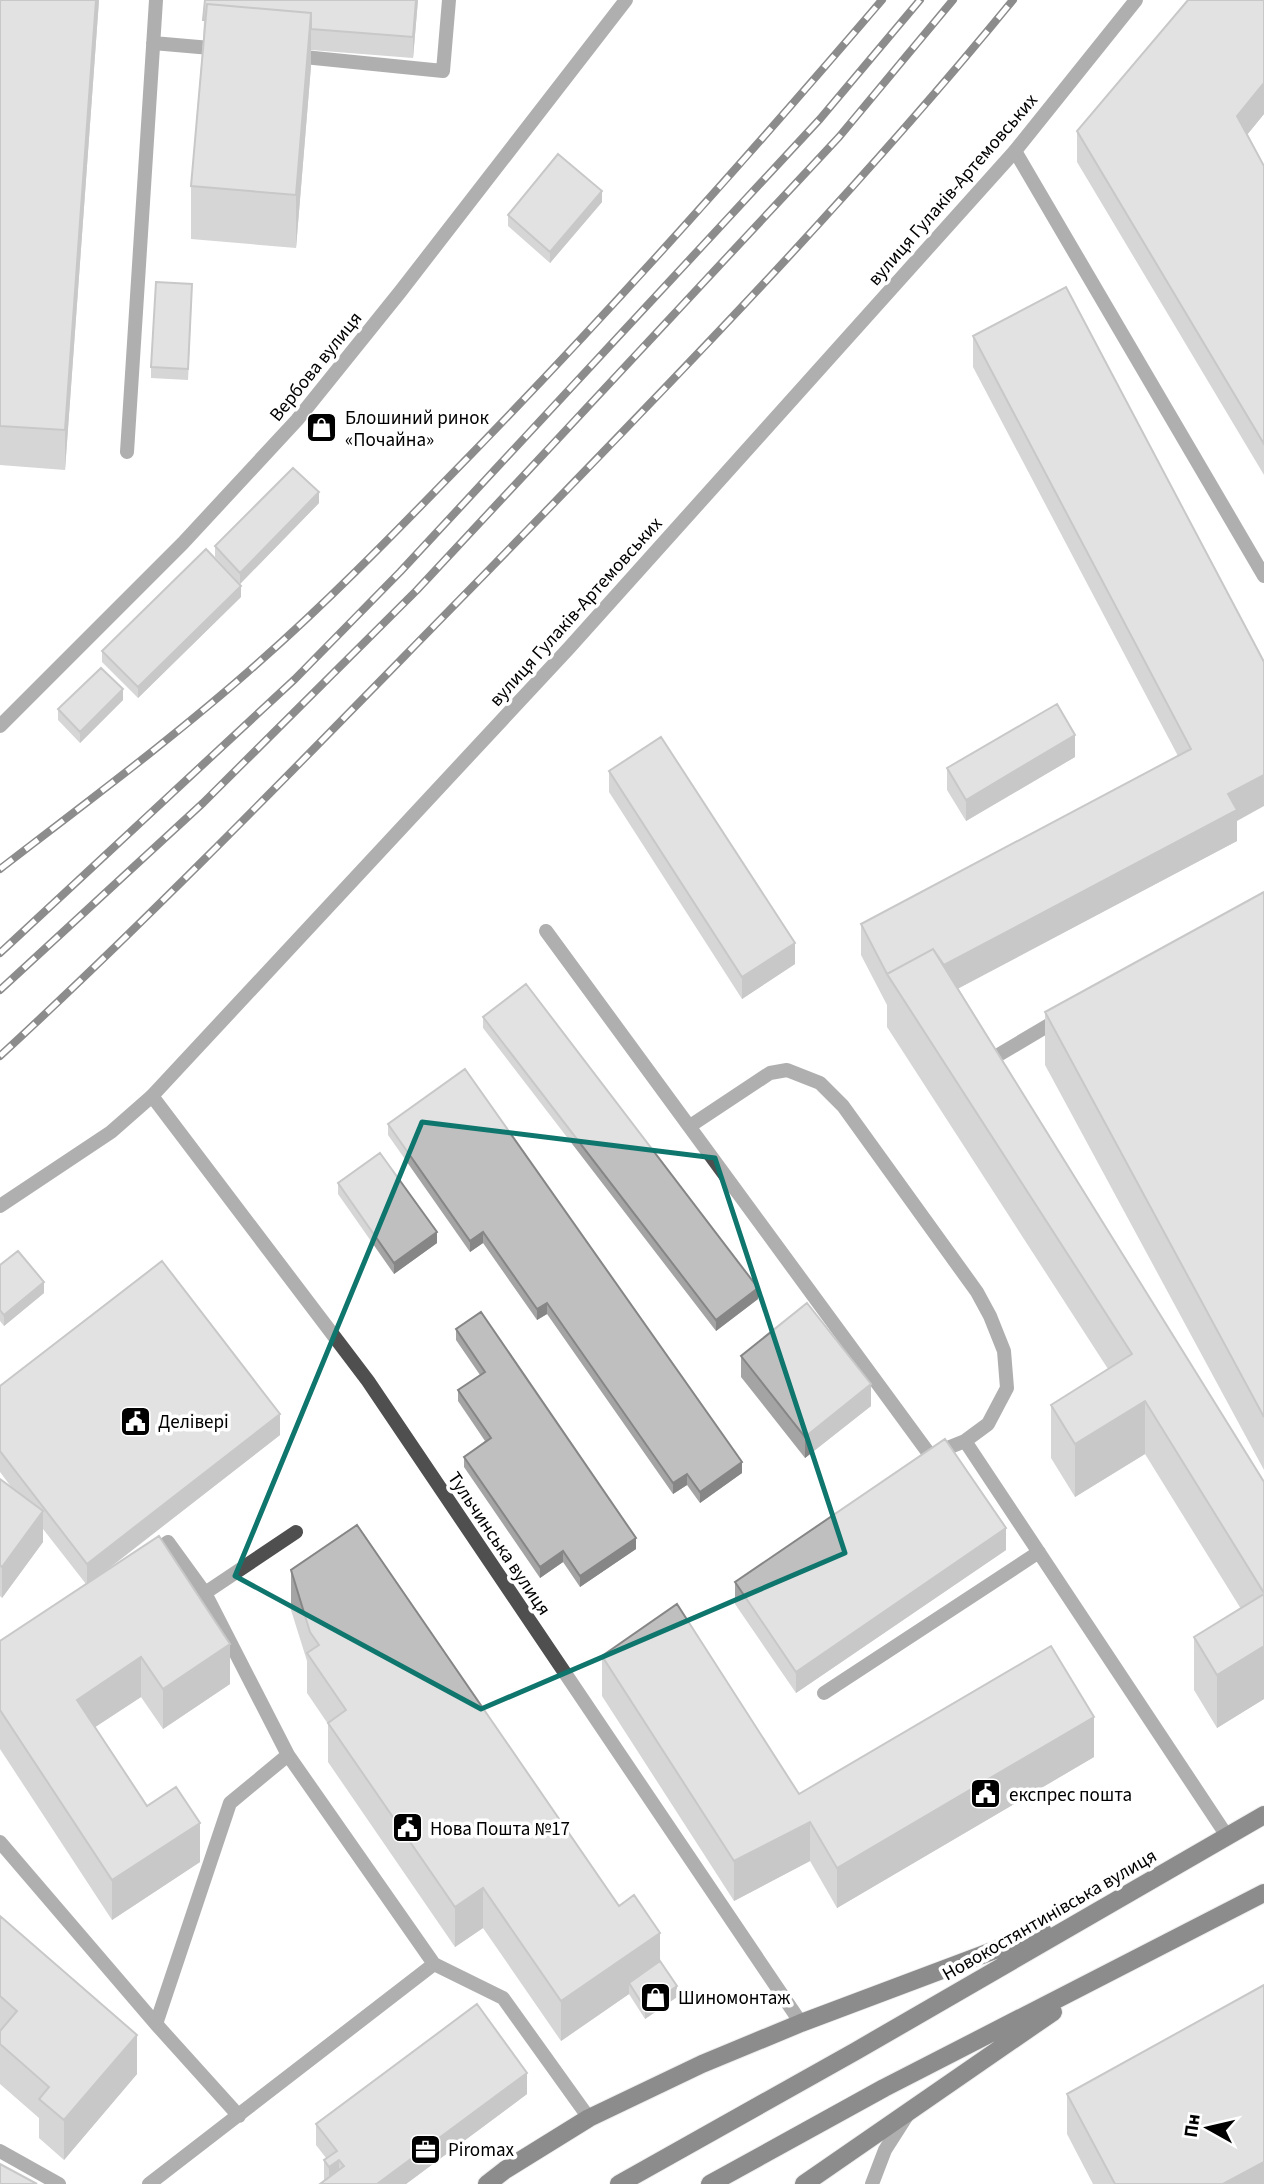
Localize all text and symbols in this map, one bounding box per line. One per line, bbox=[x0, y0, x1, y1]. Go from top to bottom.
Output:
street label: вулиця Гулаків-Артемовських bbox=[862, 88, 1045, 292]
street label: Вербова вулиця bbox=[263, 306, 369, 428]
place label: Блошиний ринок «Почайна» bbox=[345, 405, 490, 454]
shop icon: Блошиний ринок «Почайна» bbox=[305, 411, 339, 445]
street label: вулиця Гулаків-Артемовських bbox=[483, 511, 669, 713]
public building icon: Делівері bbox=[118, 1404, 152, 1438]
place label: Делівері bbox=[158, 1409, 229, 1436]
street label: Тульчинська вулиця bbox=[440, 1467, 557, 1621]
public building icon: експрес пошта bbox=[969, 1777, 1003, 1811]
place label: експрес пошта bbox=[1009, 1782, 1132, 1809]
public building icon: Нова Пошта №17 bbox=[390, 1811, 424, 1845]
place label: Нова Пошта №17 bbox=[430, 1816, 570, 1843]
street label: Новокостянтинівська вулиця bbox=[938, 1843, 1162, 1988]
shop icon: Шиномонтаж bbox=[638, 1980, 672, 2014]
place label: Шиномонтаж bbox=[678, 1985, 790, 2012]
north arrow bbox=[1173, 2093, 1243, 2163]
text: Пн bbox=[1178, 2112, 1208, 2139]
office icon: Piromax bbox=[408, 2132, 442, 2166]
place label: Piromax bbox=[448, 2137, 514, 2164]

